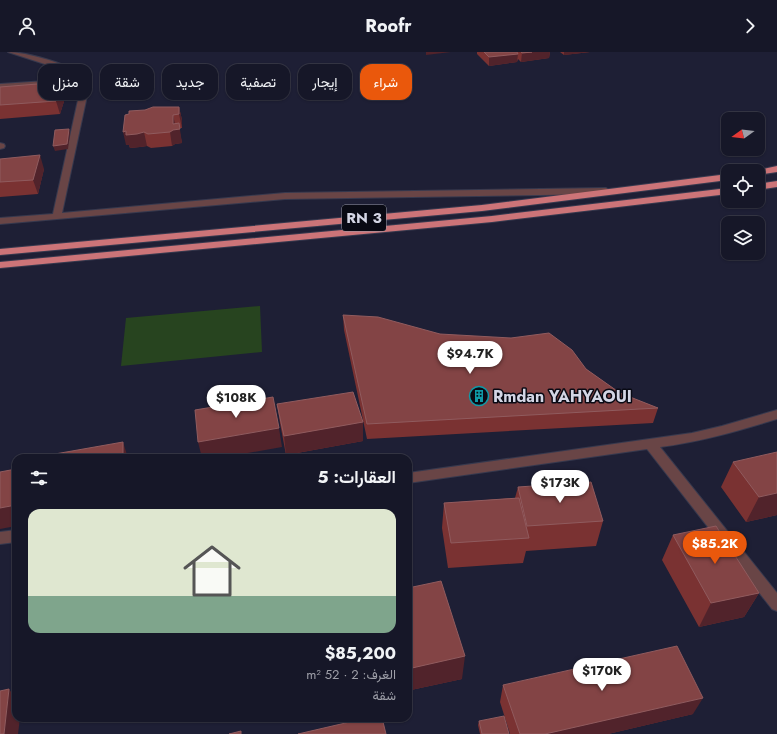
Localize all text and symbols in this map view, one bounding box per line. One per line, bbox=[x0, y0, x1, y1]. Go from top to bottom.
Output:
text: Roofr bbox=[365, 13, 412, 39]
icon: person bbox=[16, 15, 38, 37]
icon: forward bbox=[739, 15, 761, 37]
chip: منزل bbox=[38, 64, 92, 100]
chip: شقة bbox=[100, 64, 154, 100]
chip: جديد bbox=[162, 64, 218, 100]
chip: تصفية bbox=[226, 64, 290, 100]
chip: إيجار bbox=[298, 64, 352, 100]
chip: شراء bbox=[360, 64, 412, 100]
north arrow bbox=[721, 112, 765, 156]
map controls bbox=[721, 112, 765, 260]
button: locate bbox=[721, 164, 765, 208]
road number: RN 3 bbox=[342, 205, 386, 231]
button: layers bbox=[721, 216, 765, 260]
pin: $94.7K bbox=[437, 341, 503, 375]
text: $94.7K bbox=[447, 344, 493, 363]
pin: $108K bbox=[208, 385, 264, 419]
building icon: Rmdan YAHYAOUI bbox=[468, 385, 490, 407]
place label: Rmdan YAHYAOUI bbox=[493, 385, 632, 408]
text: $108K bbox=[216, 388, 256, 407]
text: العقارات: 5 bbox=[317, 465, 396, 489]
icon: filters bbox=[28, 467, 50, 489]
pin: $173K bbox=[532, 470, 588, 504]
text: $173K bbox=[540, 473, 580, 492]
pin: $85.2K bbox=[682, 531, 748, 565]
text: $85.2K bbox=[692, 534, 738, 553]
icon: home bbox=[176, 535, 248, 607]
text: $85,200 bbox=[325, 641, 396, 665]
pin: $170K bbox=[574, 658, 630, 692]
text: $170K bbox=[582, 661, 622, 680]
text: الغرف: 2 · 52 m² bbox=[306, 665, 396, 684]
text: شقة bbox=[373, 686, 396, 705]

